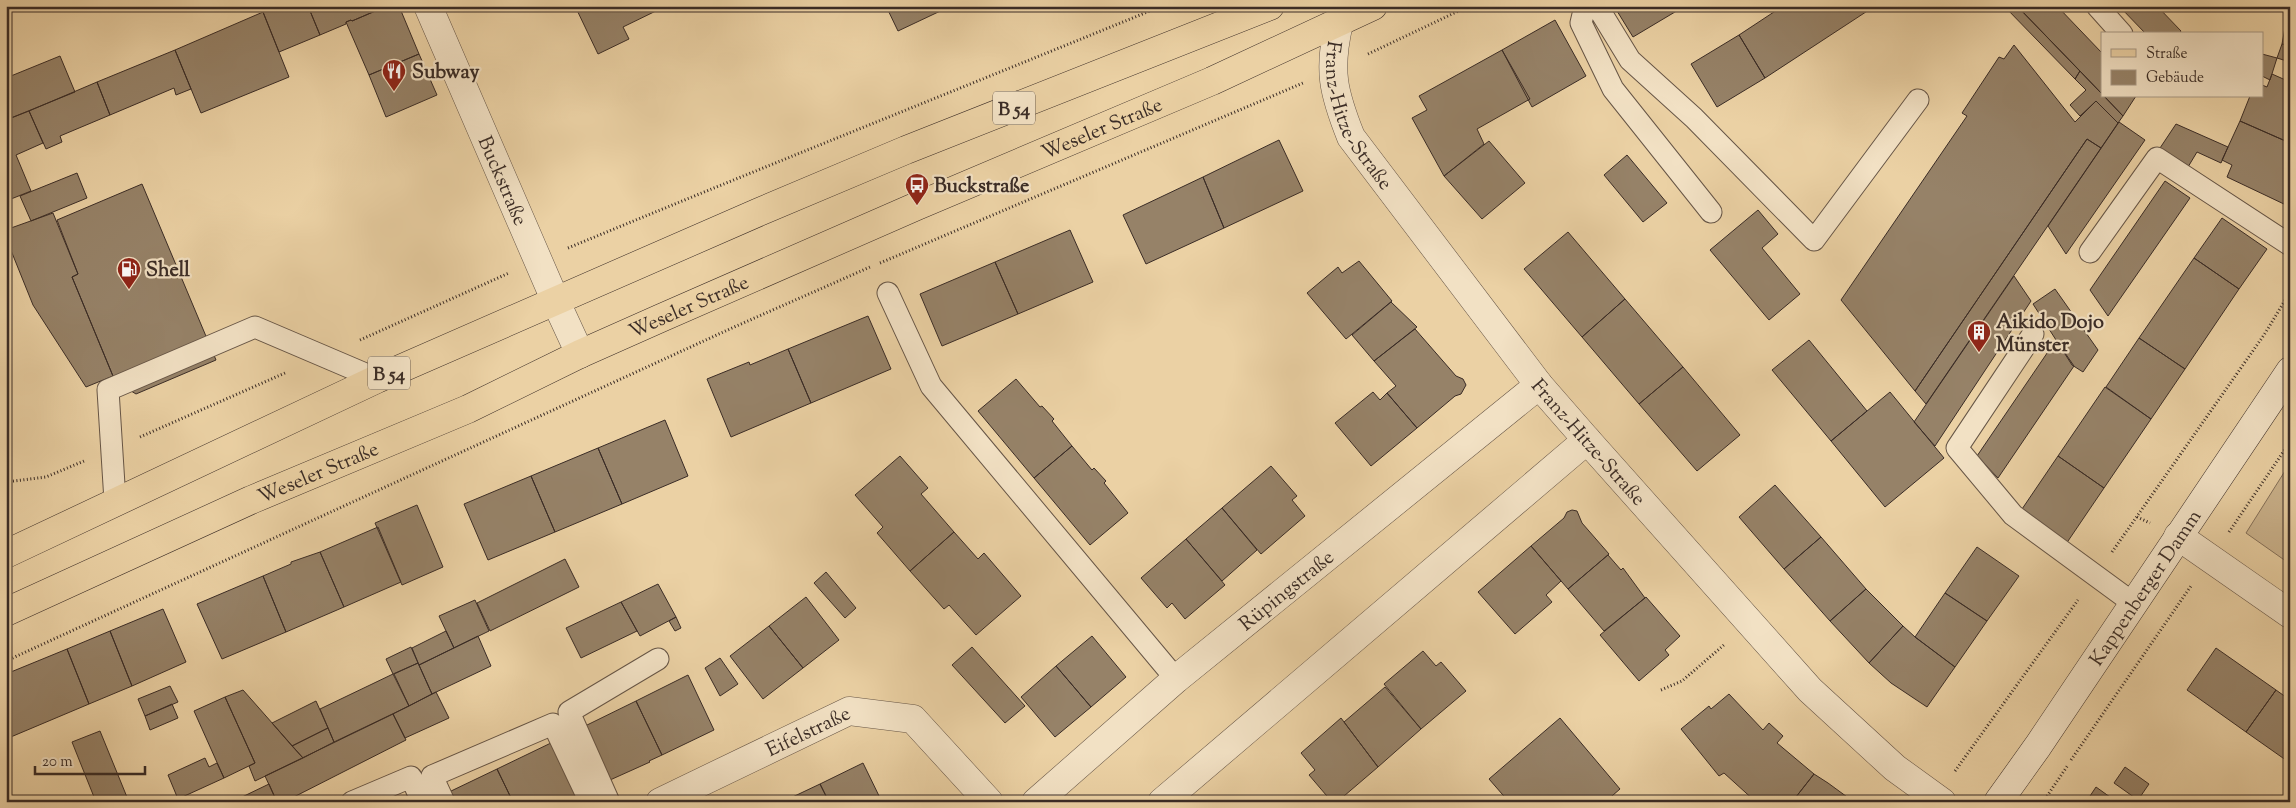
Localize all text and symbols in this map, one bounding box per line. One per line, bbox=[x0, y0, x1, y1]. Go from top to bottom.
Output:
legend bbox=[2101, 32, 2264, 98]
street label: Franz-Hitze-Straße bbox=[1316, 39, 1398, 197]
text: Straße bbox=[2146, 44, 2188, 65]
restaurant icon: Subway bbox=[381, 58, 407, 92]
place label: Subway bbox=[412, 59, 479, 88]
text: Gebäude bbox=[2146, 68, 2204, 89]
road number: B 54 bbox=[993, 92, 1035, 125]
street label: Weseler Straße bbox=[1038, 92, 1167, 169]
street label: Buckstraße bbox=[469, 132, 533, 231]
bus stop icon: Buckstraße bbox=[904, 172, 930, 206]
place label: Buckstraße bbox=[934, 173, 1029, 202]
fuel station icon: Shell bbox=[116, 256, 142, 290]
place label: Shell bbox=[146, 257, 190, 286]
street label: Weseler Straße bbox=[625, 269, 754, 348]
place label: Aikido Dojo Münster bbox=[1996, 309, 2104, 361]
building icon: Aikido Dojo Münster bbox=[1966, 319, 1992, 353]
road number: B 54 bbox=[368, 356, 410, 389]
street label: Franz-Hitze-Straße bbox=[1523, 373, 1651, 513]
street label: Weseler Straße bbox=[254, 436, 384, 512]
street label: Kappenberger Damm bbox=[2084, 504, 2210, 673]
street label: Rüpingstraße bbox=[1234, 544, 1341, 639]
street label: Eifelstraße bbox=[762, 700, 856, 766]
scale bar bbox=[35, 743, 145, 775]
text: 20 m bbox=[42, 752, 73, 773]

